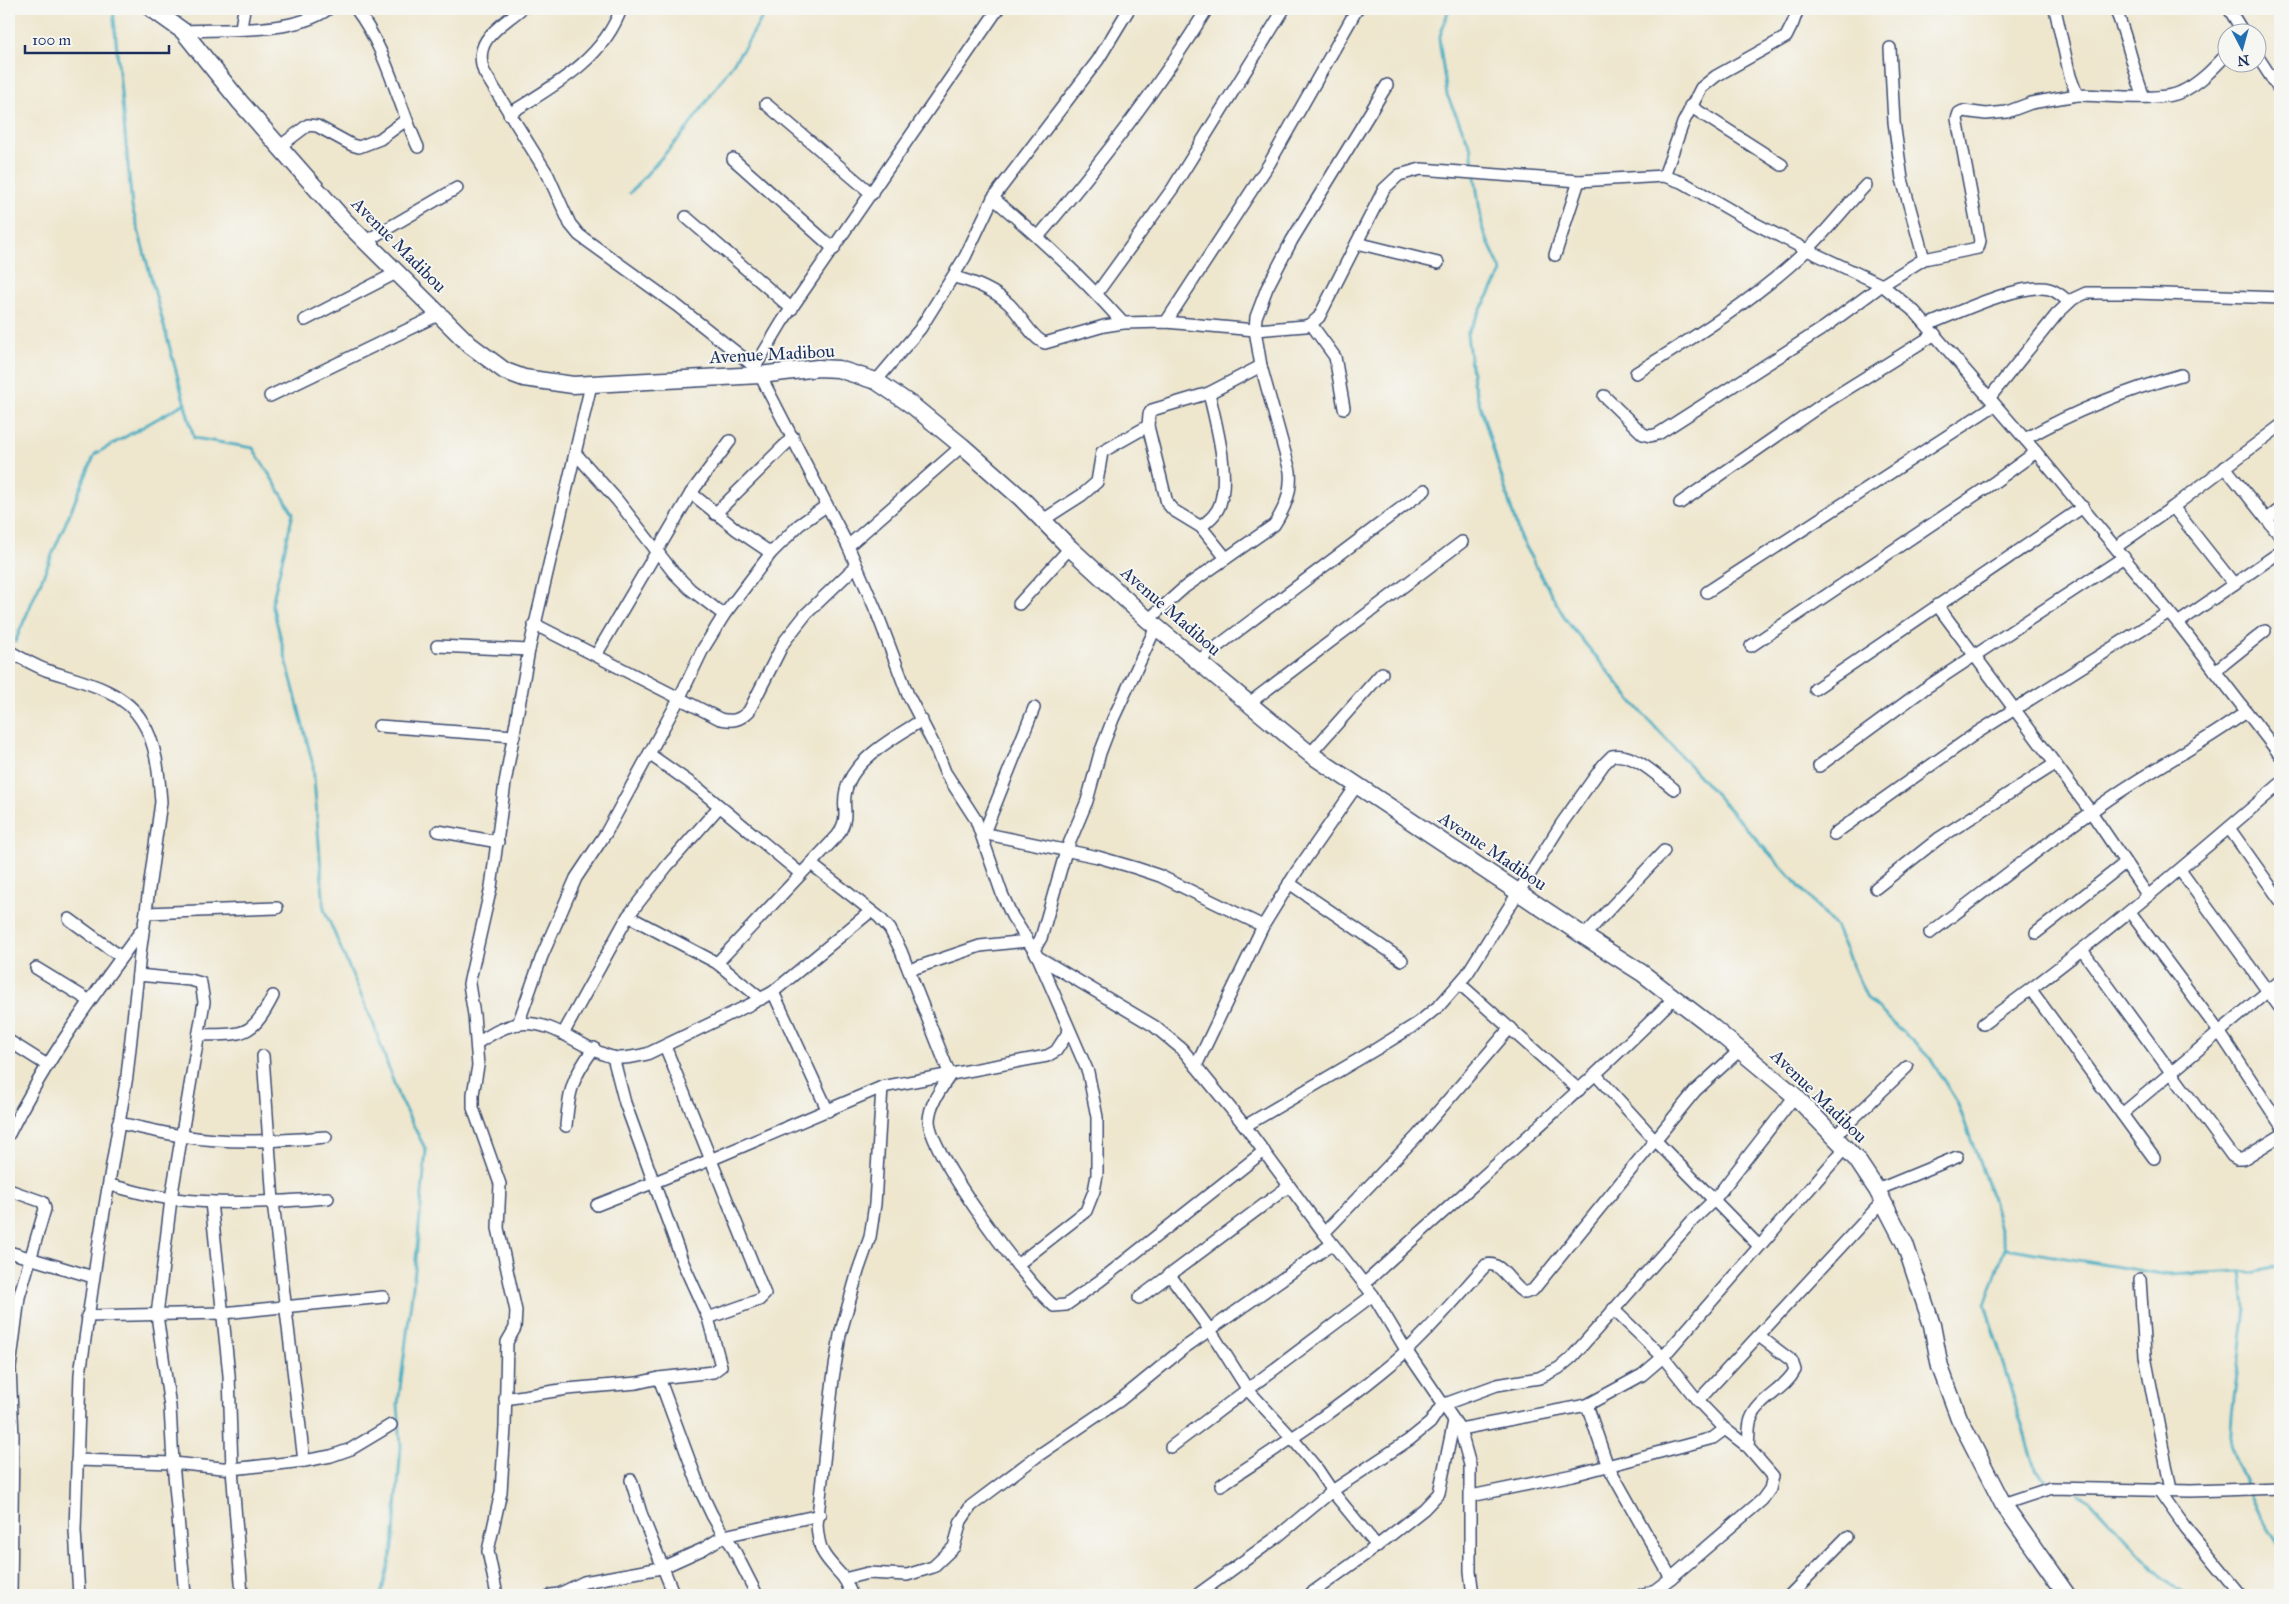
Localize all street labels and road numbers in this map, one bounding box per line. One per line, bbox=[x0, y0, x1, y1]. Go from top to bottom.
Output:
street label: Avenue Madibou bbox=[346, 192, 451, 297]
street label: Avenue Madibou bbox=[708, 340, 836, 368]
street label: Avenue Madibou bbox=[1116, 561, 1226, 661]
street label: Avenue Madibou bbox=[1434, 806, 1552, 895]
street label: Avenue Madibou bbox=[1765, 1044, 1872, 1148]

